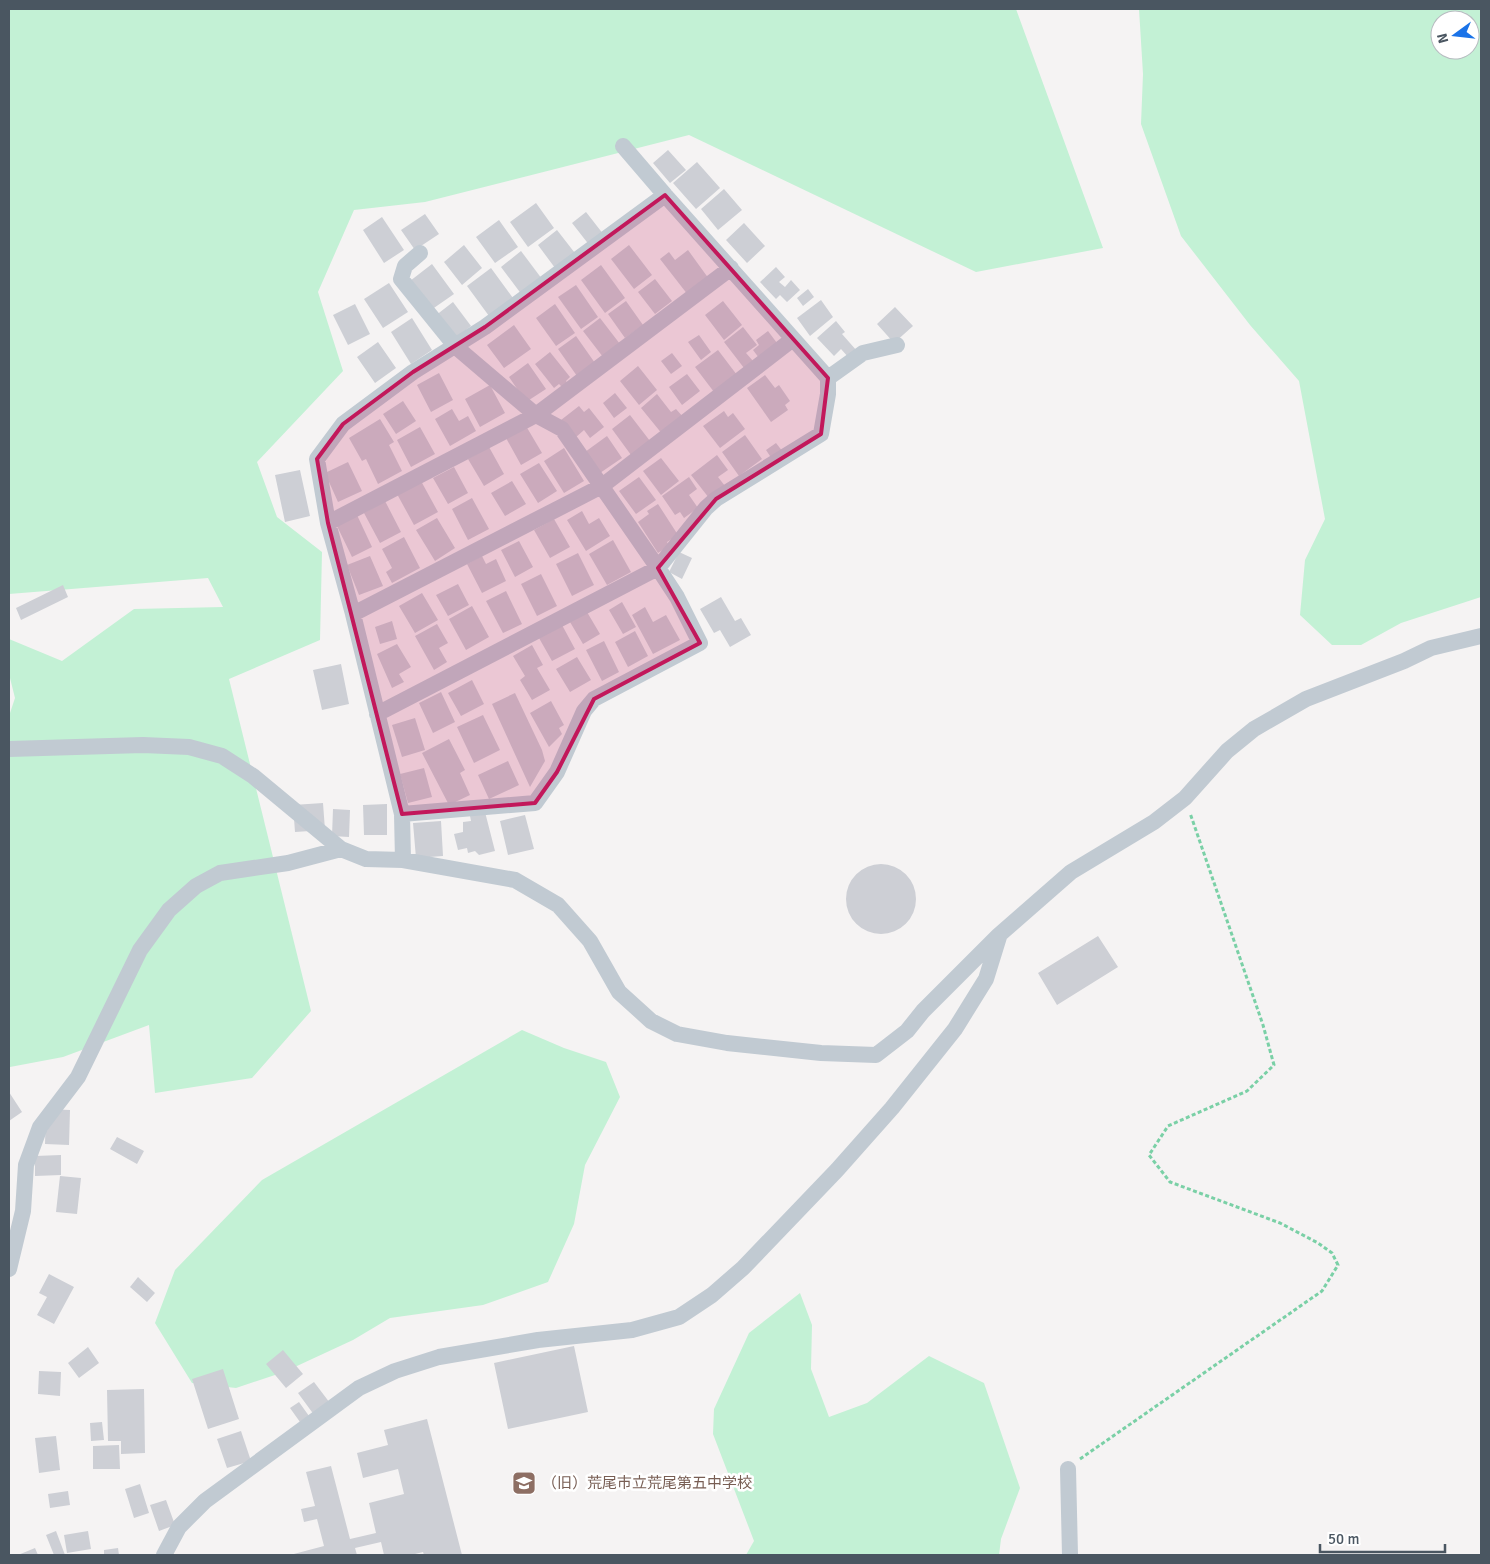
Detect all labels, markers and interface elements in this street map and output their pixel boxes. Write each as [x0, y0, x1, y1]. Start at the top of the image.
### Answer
north arrow [1430, 10, 1480, 60]
text: N [1433, 31, 1452, 45]
school or university icon: （旧）荒尾市立荒尾第五中学校 [511, 1470, 537, 1496]
place label: （旧）荒尾市立荒尾第五中学校 [542, 1474, 752, 1492]
scale bar [1320, 1522, 1445, 1554]
text: 50 m [1328, 1530, 1359, 1548]

